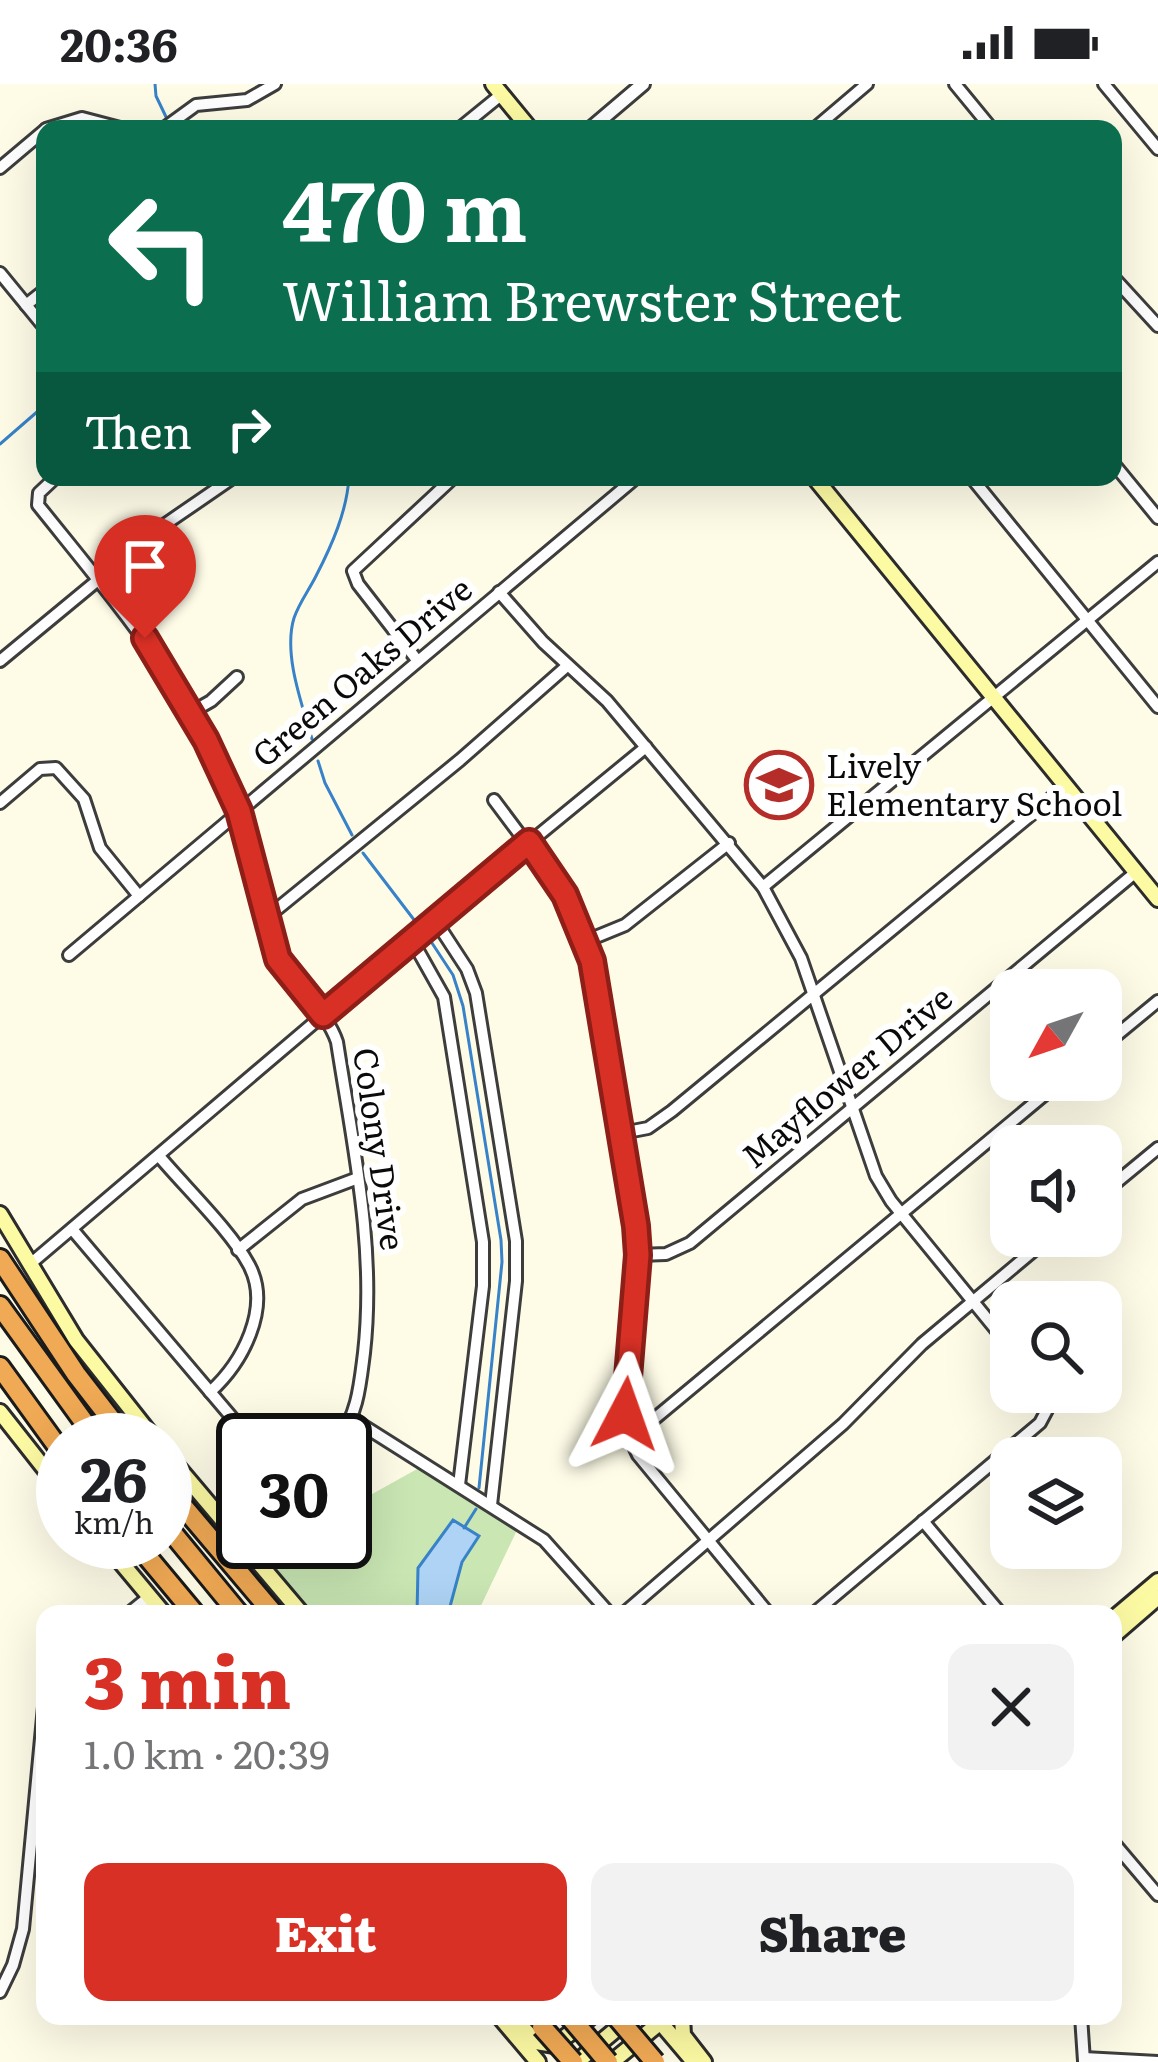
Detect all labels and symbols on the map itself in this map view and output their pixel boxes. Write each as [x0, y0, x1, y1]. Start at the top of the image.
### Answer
pin [94, 515, 196, 638]
street label: Green Oaks Drive [240, 563, 481, 777]
place label: Lively Elementary School [826, 739, 1122, 826]
school or university icon: Lively Elementary School [744, 750, 814, 820]
north arrow [990, 969, 1122, 1101]
street label: Mayflower Drive [729, 972, 961, 1178]
street label: Colony Drive [343, 1044, 420, 1253]
position arrow [562, 1351, 688, 1477]
speed limit sign: 30 [216, 1413, 372, 1569]

